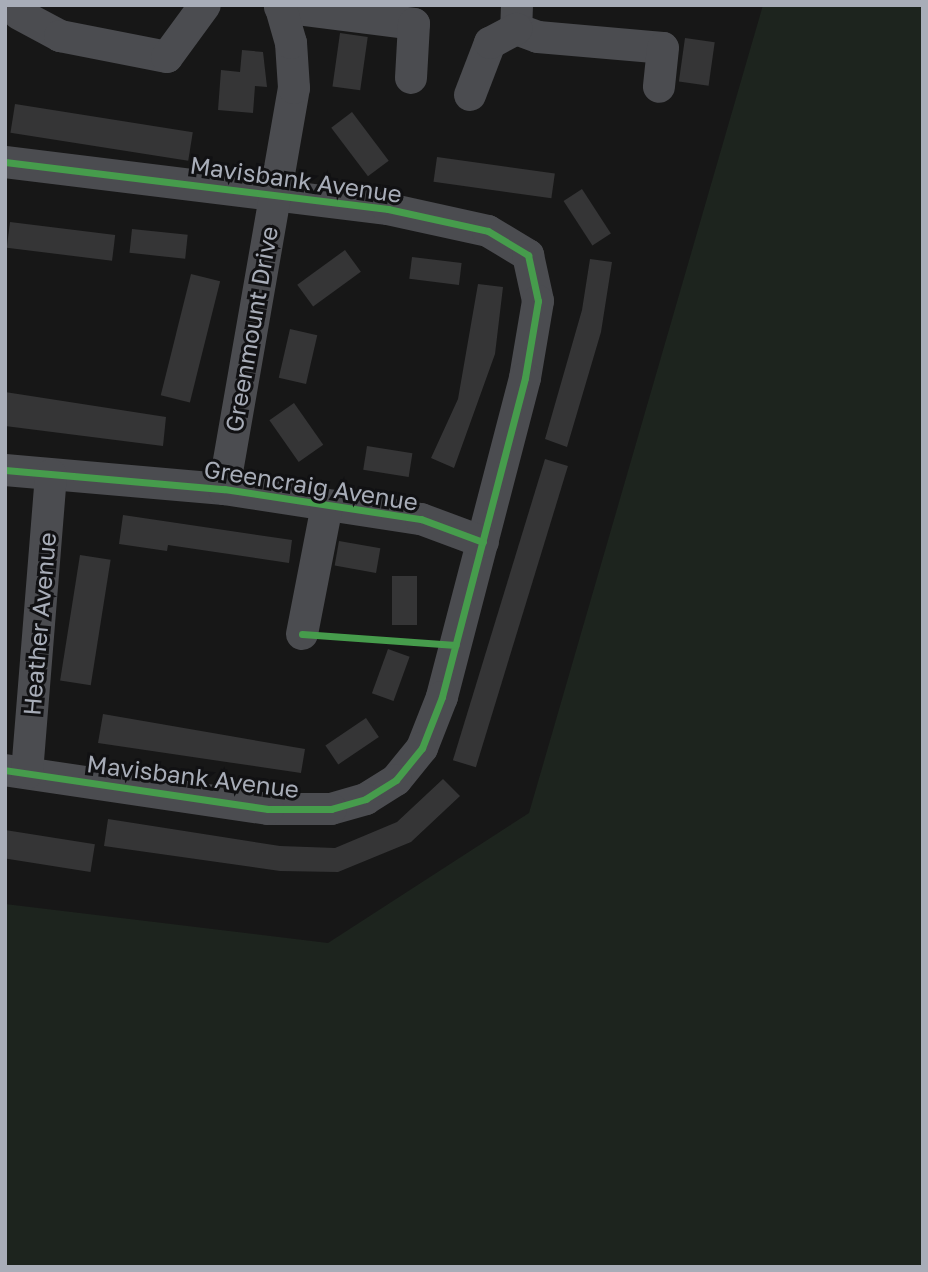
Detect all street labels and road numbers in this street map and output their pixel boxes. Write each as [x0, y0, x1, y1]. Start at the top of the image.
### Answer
street label: Mavisbank Avenue [188, 150, 404, 208]
street label: Greenmount Drive [219, 224, 283, 434]
street label: Greencraig Avenue [202, 454, 420, 516]
street label: Heather Avenue [17, 531, 61, 717]
street label: Mavisbank Avenue [85, 749, 301, 803]

